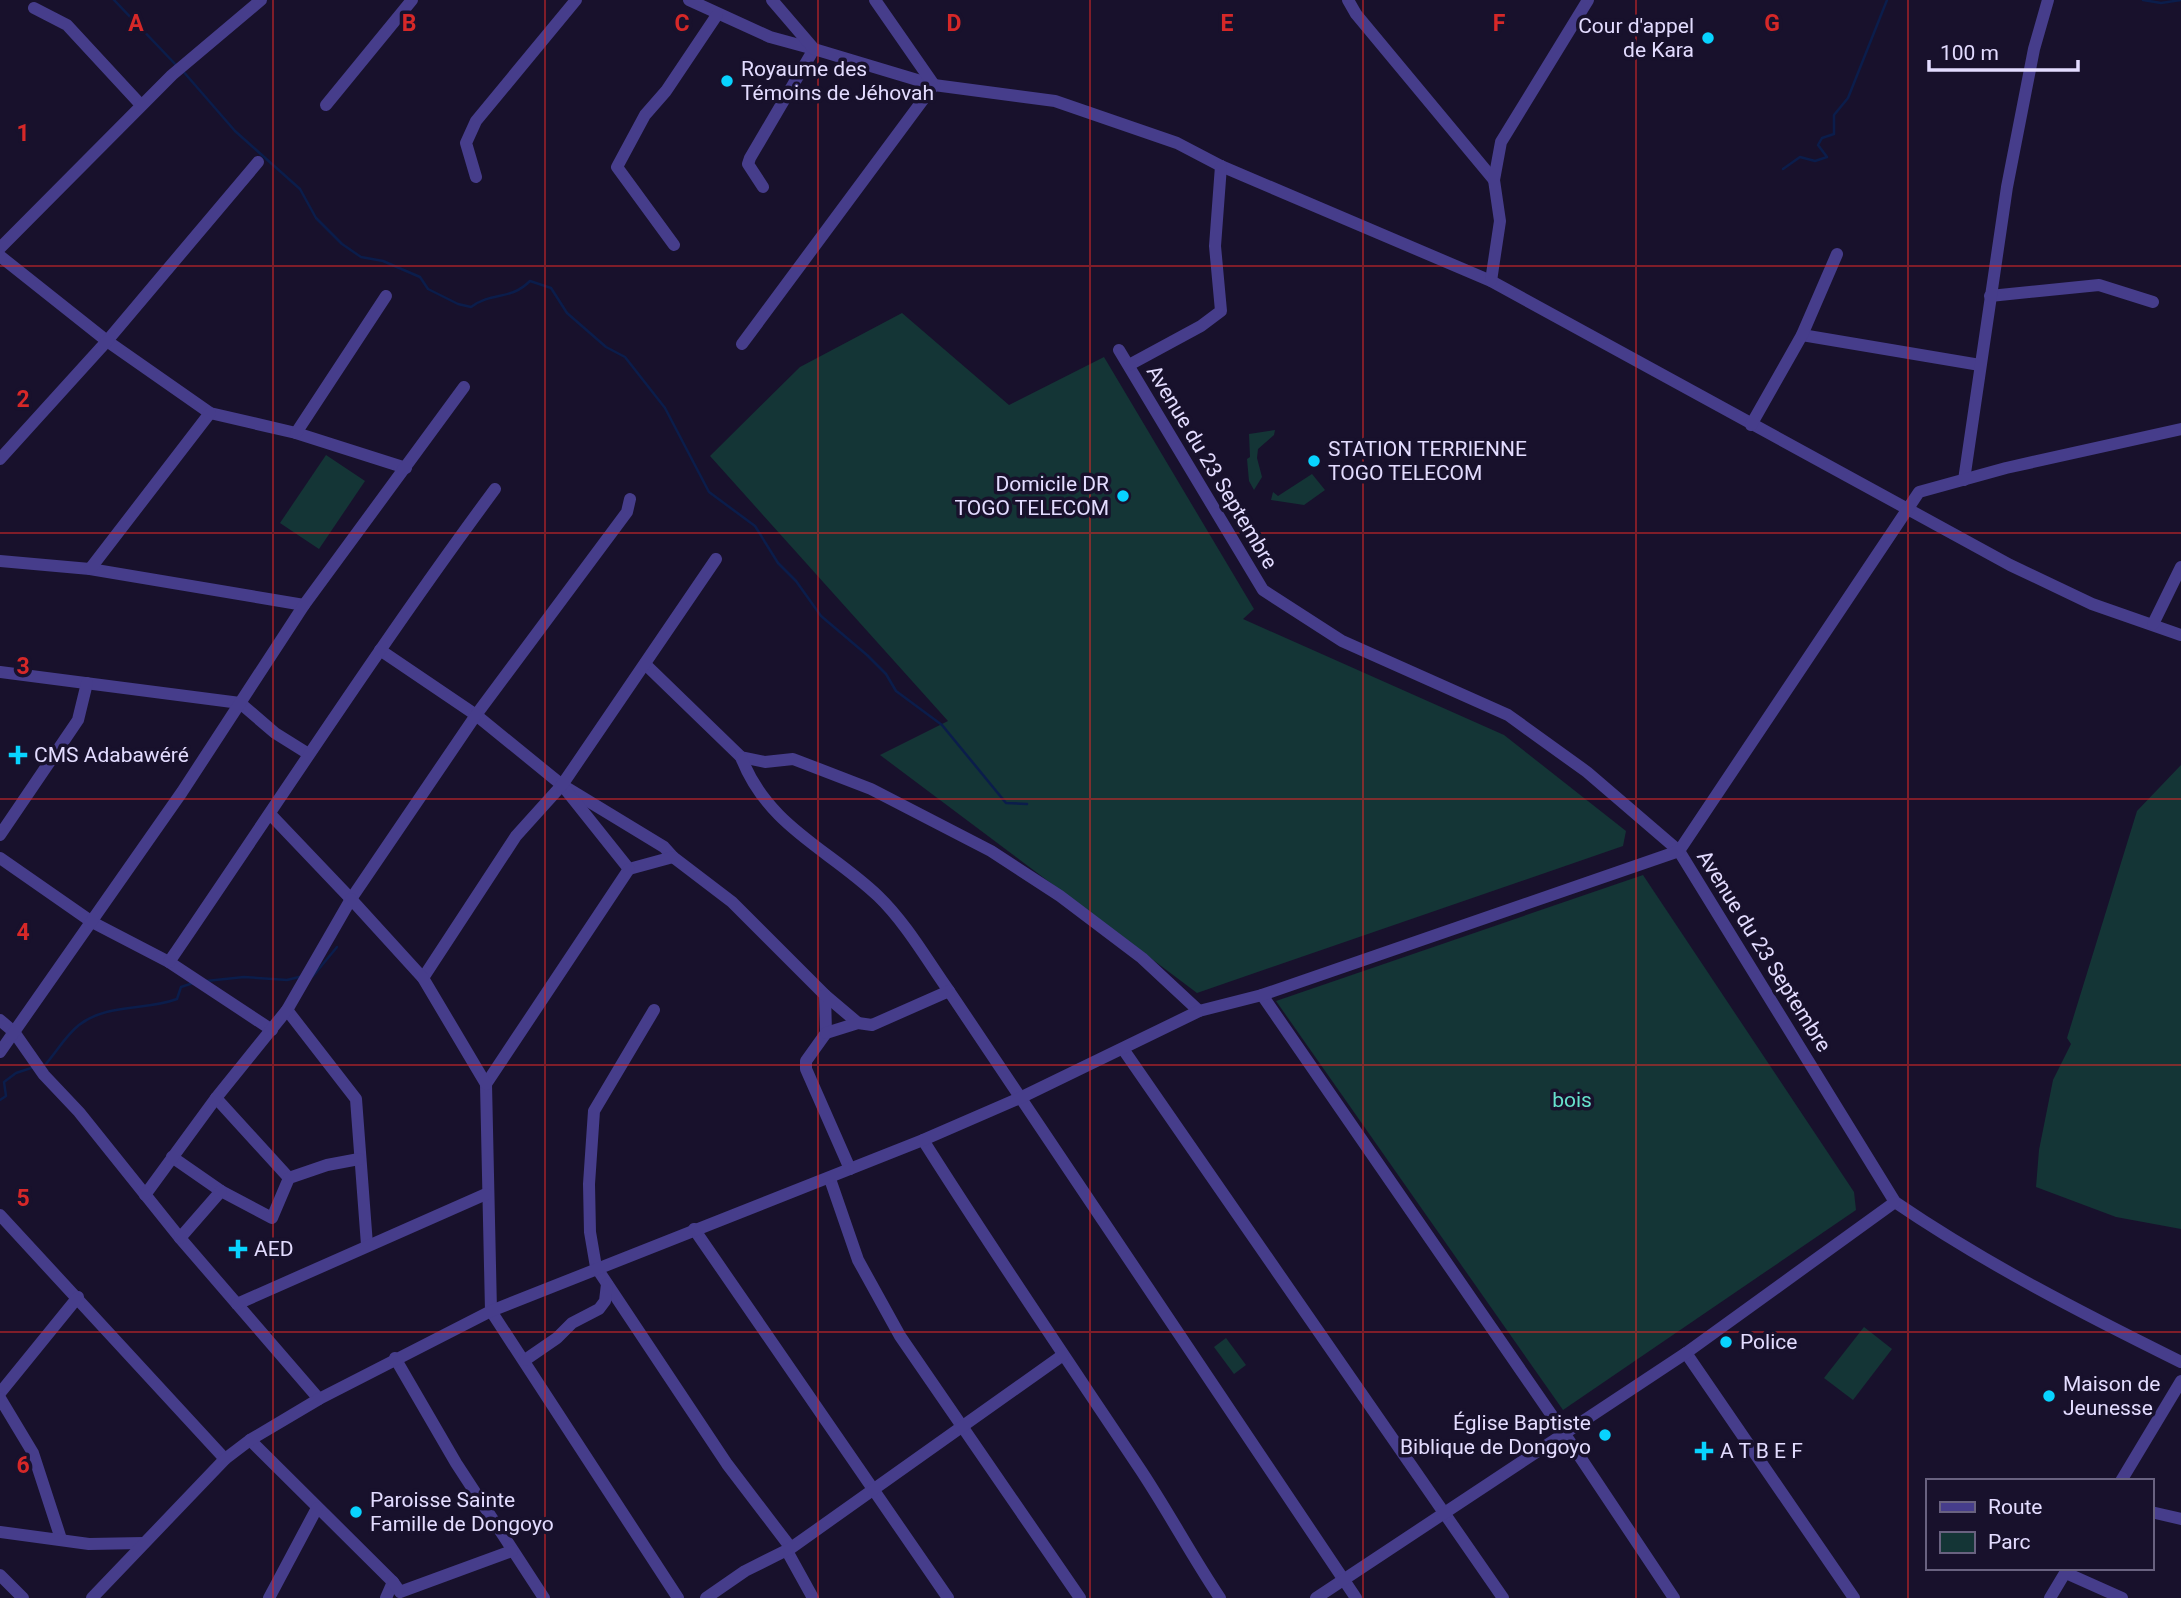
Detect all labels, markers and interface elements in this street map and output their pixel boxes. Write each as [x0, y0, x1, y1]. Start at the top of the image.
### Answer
text: A [128, 10, 144, 37]
text: B [402, 10, 416, 37]
text: C [674, 10, 690, 37]
text: D [947, 10, 961, 37]
text: E [1221, 10, 1234, 37]
text: F [1493, 10, 1506, 37]
text: G [1764, 10, 1780, 37]
place label: Cour d'appel de Kara [1578, 14, 1694, 62]
scale bar [1929, 28, 2078, 72]
marker: Cour d'appel de Kara [1700, 30, 1716, 46]
text: 100 m [1940, 41, 1999, 65]
place label: Royaume des Témoins de Jéhovah [741, 57, 934, 105]
marker: Royaume des Témoins de Jéhovah [719, 73, 735, 89]
text: 1 [16, 120, 30, 147]
street label: Avenue du 23 Septembre [1142, 361, 1282, 573]
text: 2 [16, 386, 30, 413]
place label: STATION TERRIENNE TOGO TELECOM [1328, 437, 1527, 485]
marker: STATION TERRIENNE TOGO TELECOM [1306, 453, 1322, 469]
place label: Domicile DR TOGO TELECOM [955, 472, 1109, 520]
marker: Domicile DR TOGO TELECOM [1115, 488, 1131, 504]
text: 3 [16, 653, 30, 680]
place label: CMS Adabawéré [34, 743, 189, 767]
marker: CMS Adabawéré [8, 745, 28, 765]
street label: Avenue du 23 Septembre [1692, 846, 1836, 1056]
text: 4 [16, 919, 30, 946]
park label: bois [1552, 1088, 1592, 1112]
text: 5 [16, 1185, 30, 1212]
place label: AED [254, 1237, 293, 1261]
marker: AED [228, 1239, 248, 1259]
place label: Police [1740, 1330, 1797, 1354]
marker: Police [1718, 1334, 1734, 1350]
place label: Maison de Jeunesse [2063, 1372, 2160, 1420]
marker: Maison de Jeunesse [2041, 1388, 2057, 1404]
place label: Église Baptiste Biblique de Dongoyo [1400, 1411, 1591, 1459]
marker: Église Baptiste Biblique de Dongoyo [1597, 1427, 1613, 1443]
place label: A T B E F [1720, 1439, 1803, 1463]
marker: A T B E F [1694, 1441, 1714, 1461]
text: 6 [16, 1452, 30, 1479]
legend [1926, 1479, 2153, 1570]
place label: Paroisse Sainte Famille de Dongoyo [370, 1488, 554, 1536]
text: Route [1988, 1495, 2043, 1519]
marker: Paroisse Sainte Famille de Dongoyo [348, 1504, 364, 1520]
text: Parc [1988, 1530, 2030, 1554]

